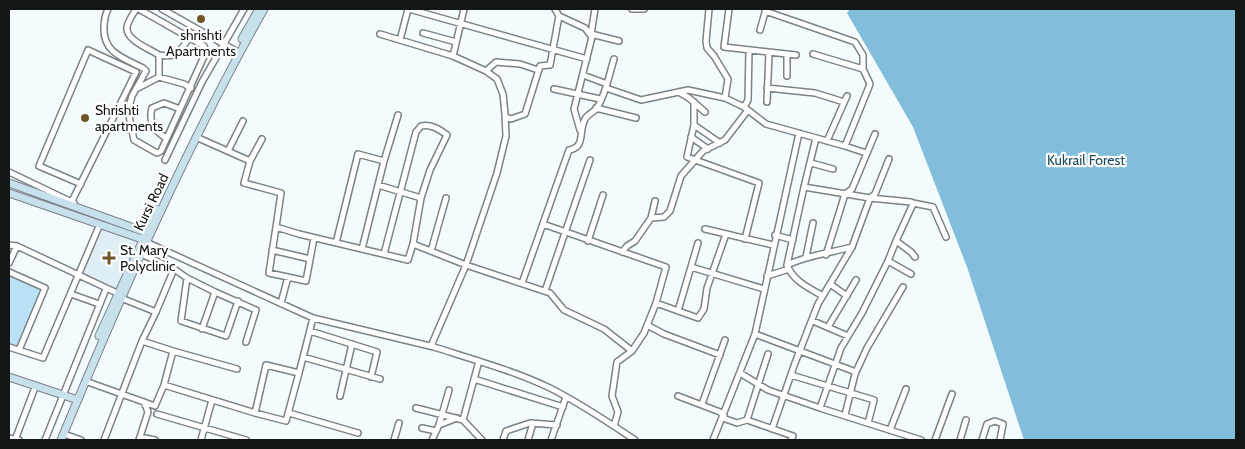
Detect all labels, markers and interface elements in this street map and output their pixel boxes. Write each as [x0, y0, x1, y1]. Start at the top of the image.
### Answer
marker: shrishti Apartments [195, 13, 207, 25]
place label: shrishti Apartments [166, 26, 236, 60]
place label: Shrishti apartments [95, 101, 163, 135]
marker: Shrishti apartments [79, 112, 91, 124]
park label: Kukrail Forest [1047, 151, 1125, 169]
street label: Kursi Road [129, 170, 173, 234]
place label: St. Mary Polyclinic [120, 241, 175, 275]
marker: St. Mary Polyclinic [102, 251, 116, 265]

